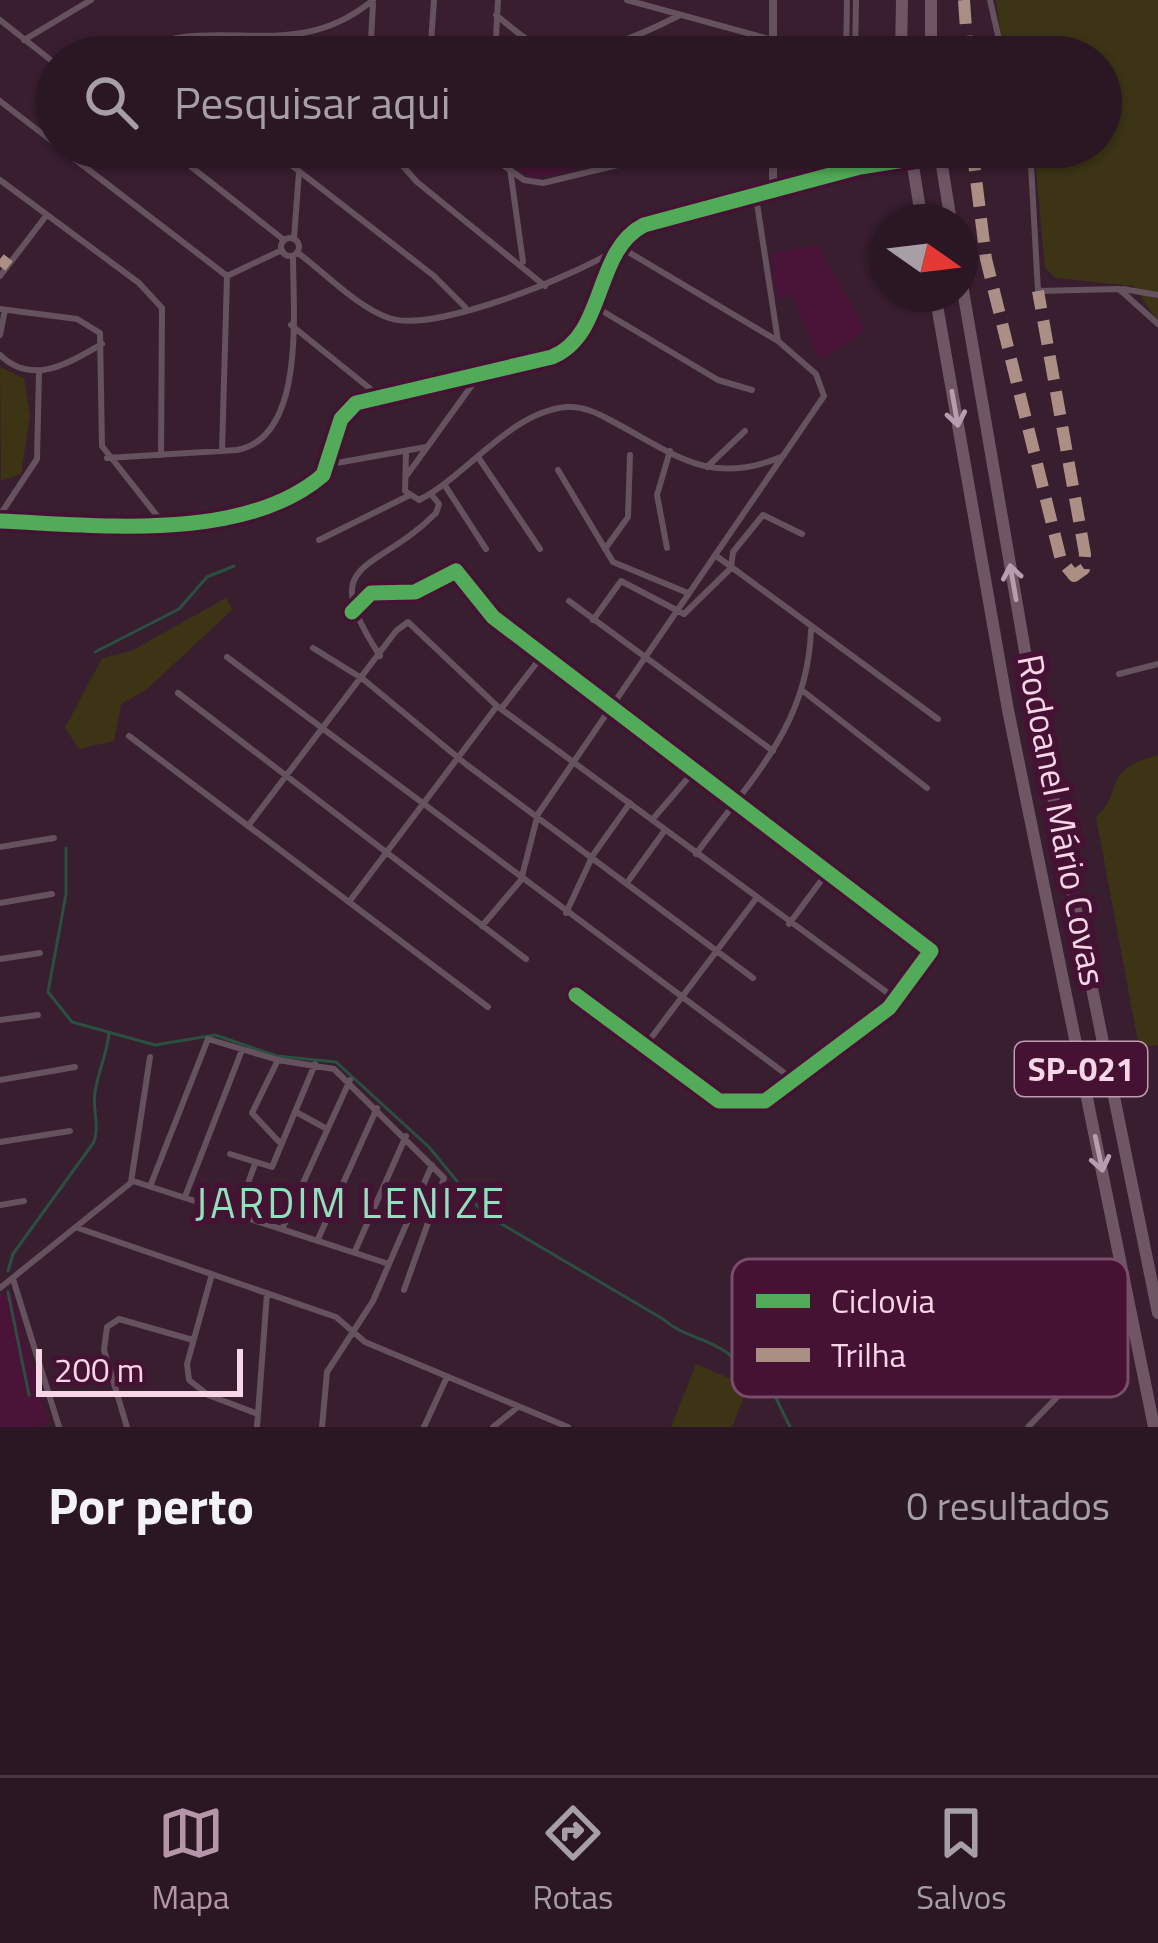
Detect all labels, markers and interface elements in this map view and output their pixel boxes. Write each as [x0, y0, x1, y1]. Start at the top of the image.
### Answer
search box [36, 36, 1122, 168]
text: Pesquisar aqui [174, 68, 450, 136]
icon: search [78, 69, 144, 135]
north arrow [870, 204, 978, 312]
one-way arrow [945, 389, 967, 428]
one-way arrow [1000, 563, 1023, 602]
street label: Rodoanel Mário Covas [1003, 650, 1122, 990]
road number: SP-021 [1015, 1042, 1147, 1096]
one-way arrow [1089, 1134, 1111, 1173]
district label: JARDIM LENIZE [195, 1170, 507, 1234]
legend [732, 1259, 1128, 1397]
text: Ciclovia [831, 1276, 935, 1326]
text: Trilha [831, 1330, 906, 1380]
scale bar [36, 1343, 243, 1396]
text: 200 m [54, 1345, 144, 1395]
text: Por perto [48, 1466, 254, 1544]
text: 0 resultados [906, 1476, 1110, 1535]
tab: Mapa [151, 1800, 230, 1922]
tab: Rotas [533, 1800, 613, 1922]
tab: Salvos [916, 1800, 1007, 1922]

